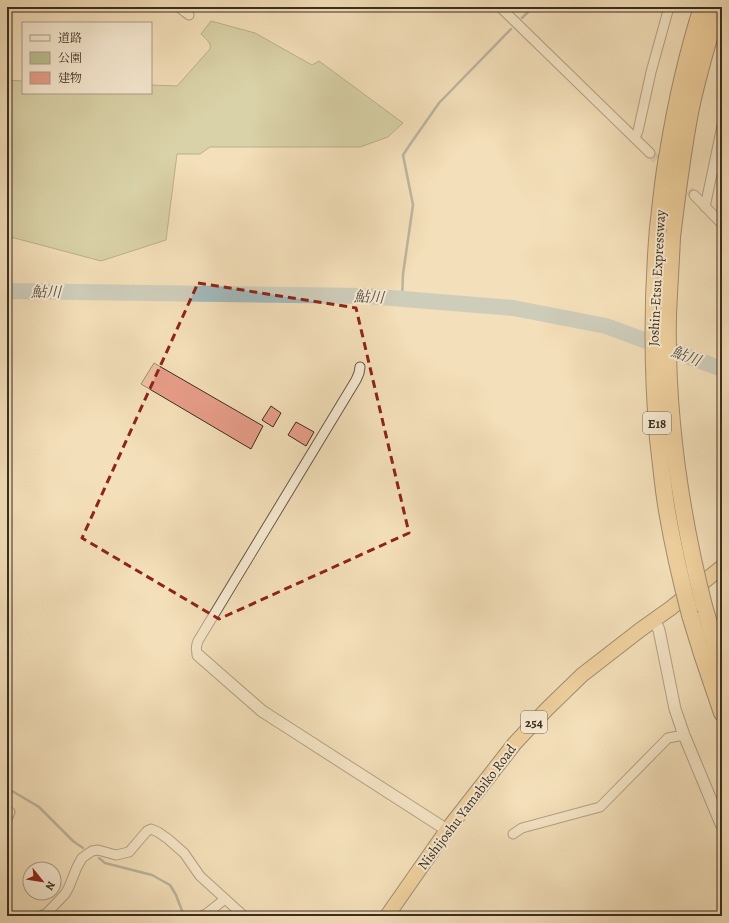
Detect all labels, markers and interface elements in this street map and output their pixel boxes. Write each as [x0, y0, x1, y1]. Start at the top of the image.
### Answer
legend [22, 22, 152, 94]
text: 道路 [58, 30, 82, 46]
text: 公園 [58, 50, 82, 66]
text: 建物 [58, 70, 82, 86]
street label: Joshin-Etsu Expressway [644, 208, 670, 347]
water label: 鮎川 [31, 282, 63, 302]
water label: 鮎川 [353, 286, 386, 308]
water label: 鮎川 [668, 341, 705, 371]
road number: E18 [643, 412, 671, 434]
road number: 254 [521, 711, 547, 733]
street label: Nishijoshu Yamabiko Road [413, 740, 521, 874]
north arrow [22, 861, 62, 901]
text: N [42, 879, 59, 893]

